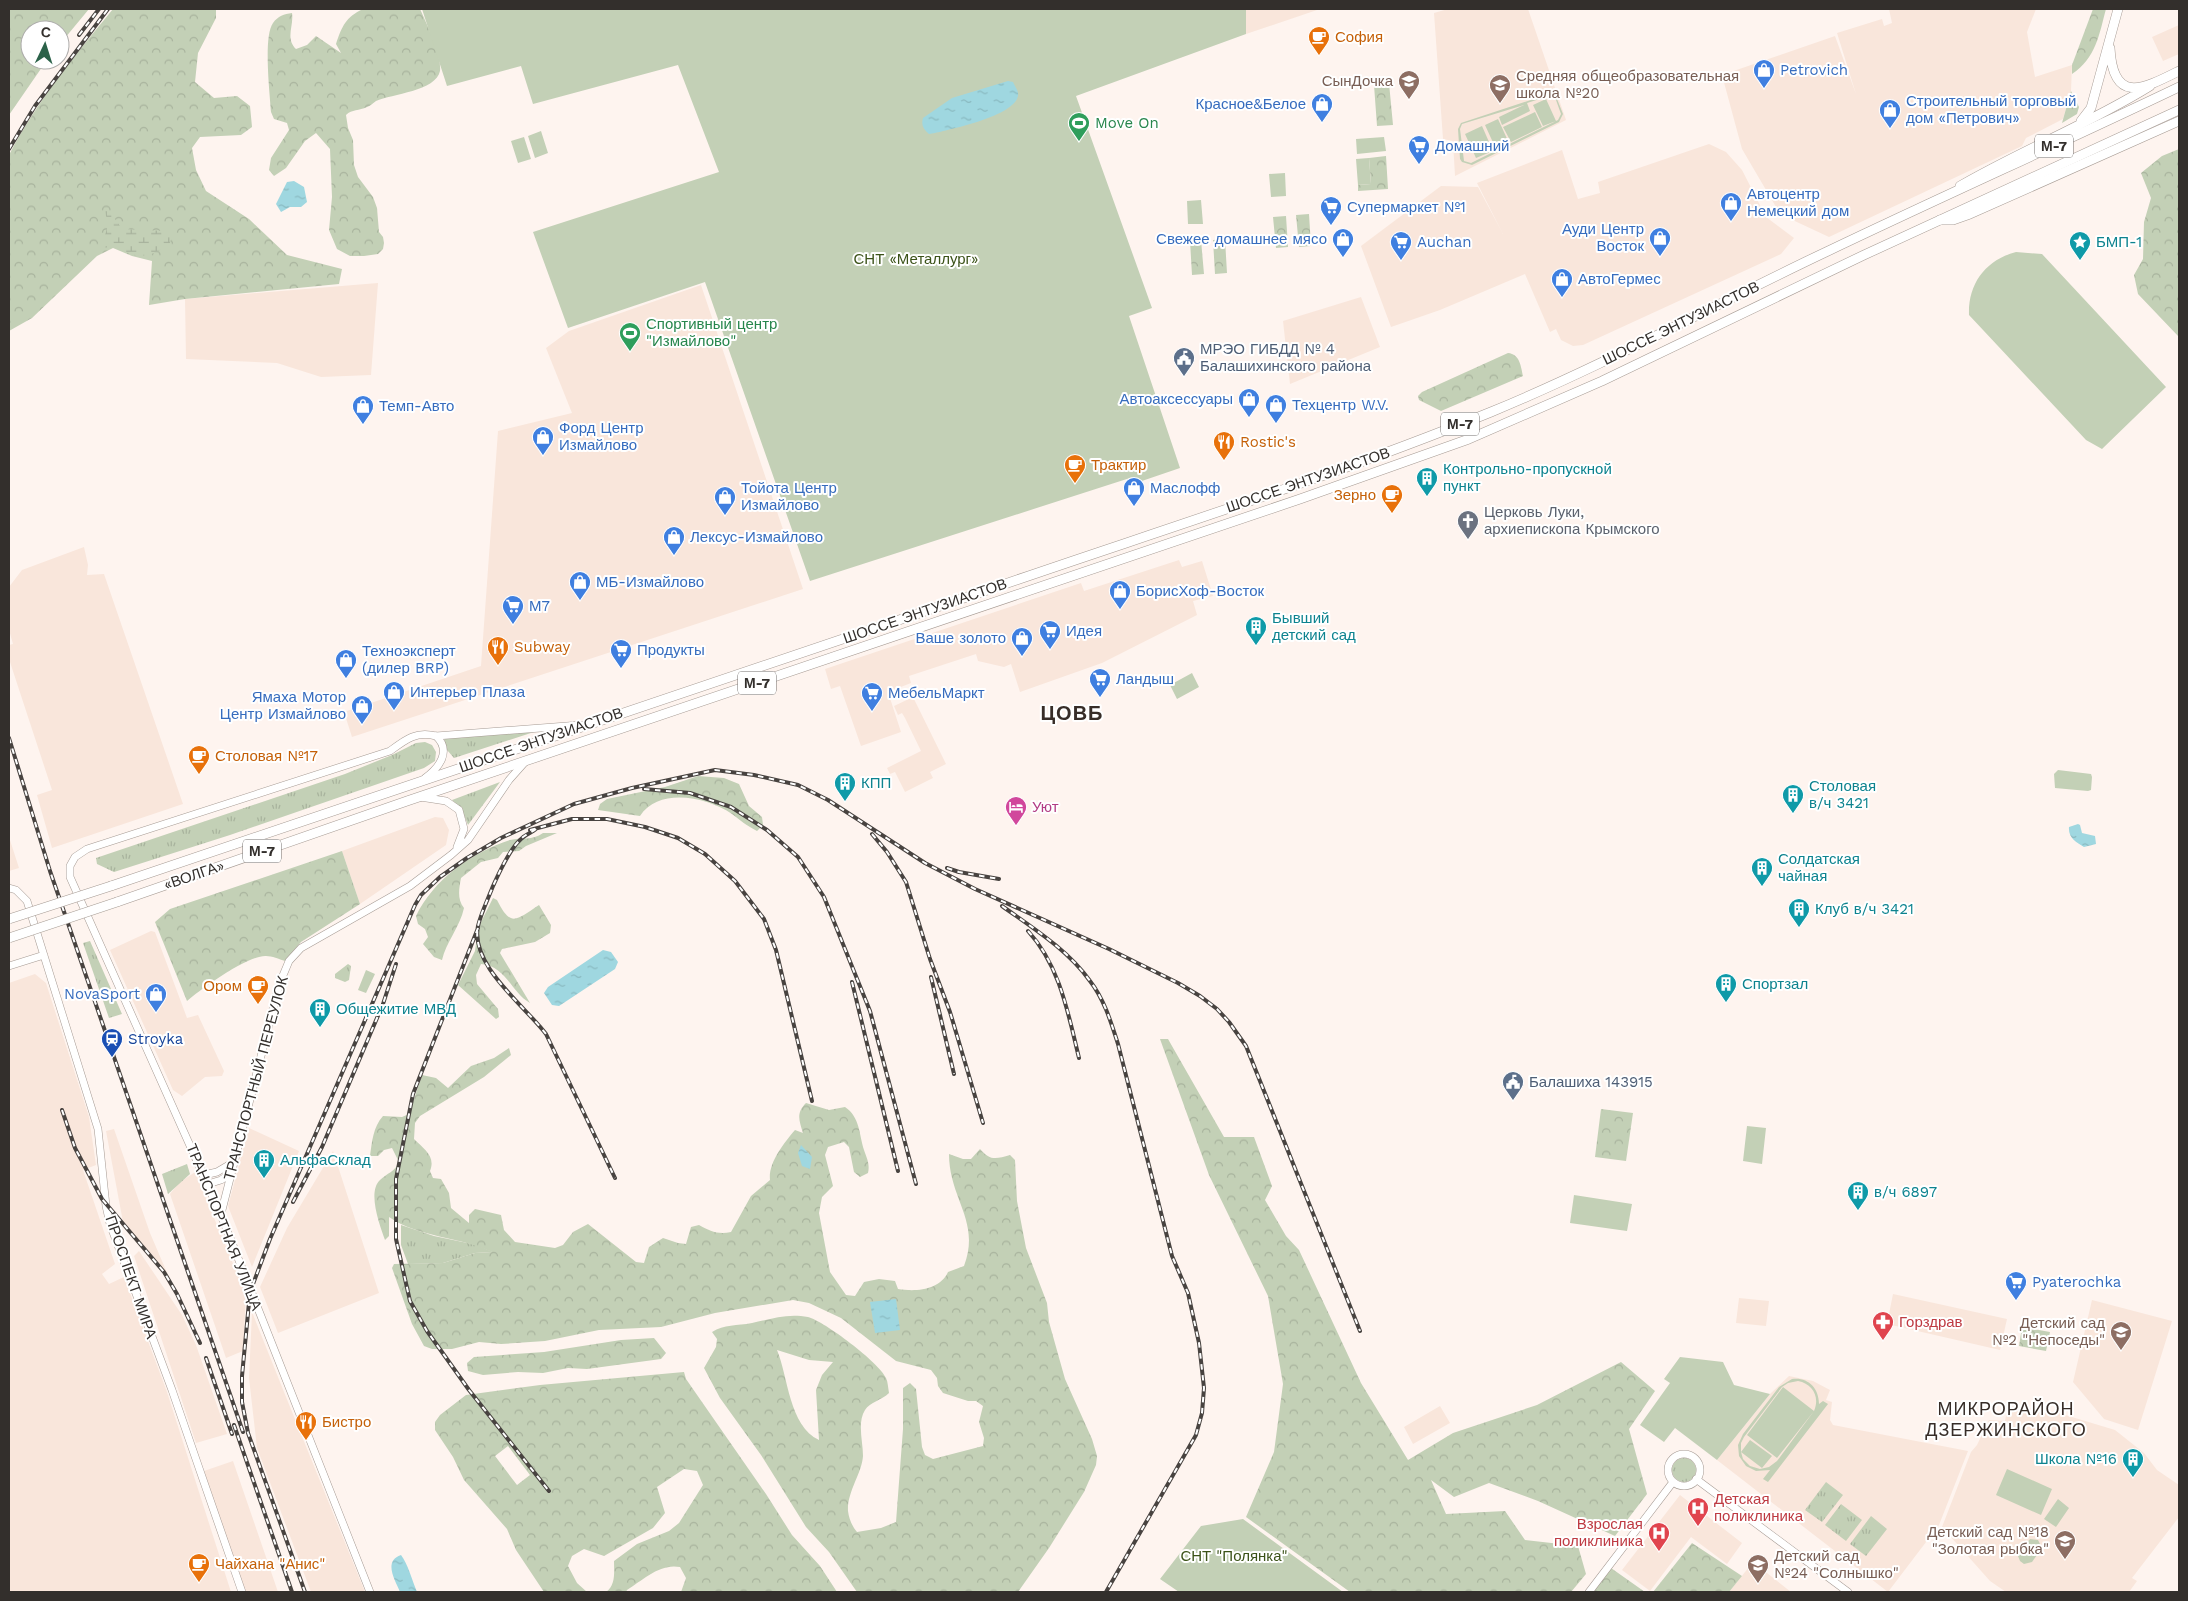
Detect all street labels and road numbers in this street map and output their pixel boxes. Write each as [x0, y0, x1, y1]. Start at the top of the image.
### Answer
road number: М-7 [2035, 134, 2073, 158]
street label: ШОССЕ ЭНТУЗИАСТОВ [1600, 277, 1762, 369]
road number: М-7 [1441, 412, 1479, 436]
street label: ШОССЕ ЭНТУЗИАСТОВ [1224, 443, 1392, 517]
street label: ШОССЕ ЭНТУЗИАСТОВ [841, 574, 1009, 648]
road number: М-7 [738, 671, 776, 694]
street label: ШОССЕ ЭНТУЗИАСТОВ [457, 703, 625, 777]
road number: М-7 [243, 839, 281, 862]
street label: «ВОЛГА» [161, 856, 227, 894]
street label: ТРАНСПОРТНЫЙ ПЕРЕУЛОК [220, 974, 292, 1182]
street label: ТРАНСПОРТНАЯ УЛИЦА [182, 1141, 266, 1313]
street label: ПРОСПЕКТ МИРА [101, 1213, 161, 1341]

